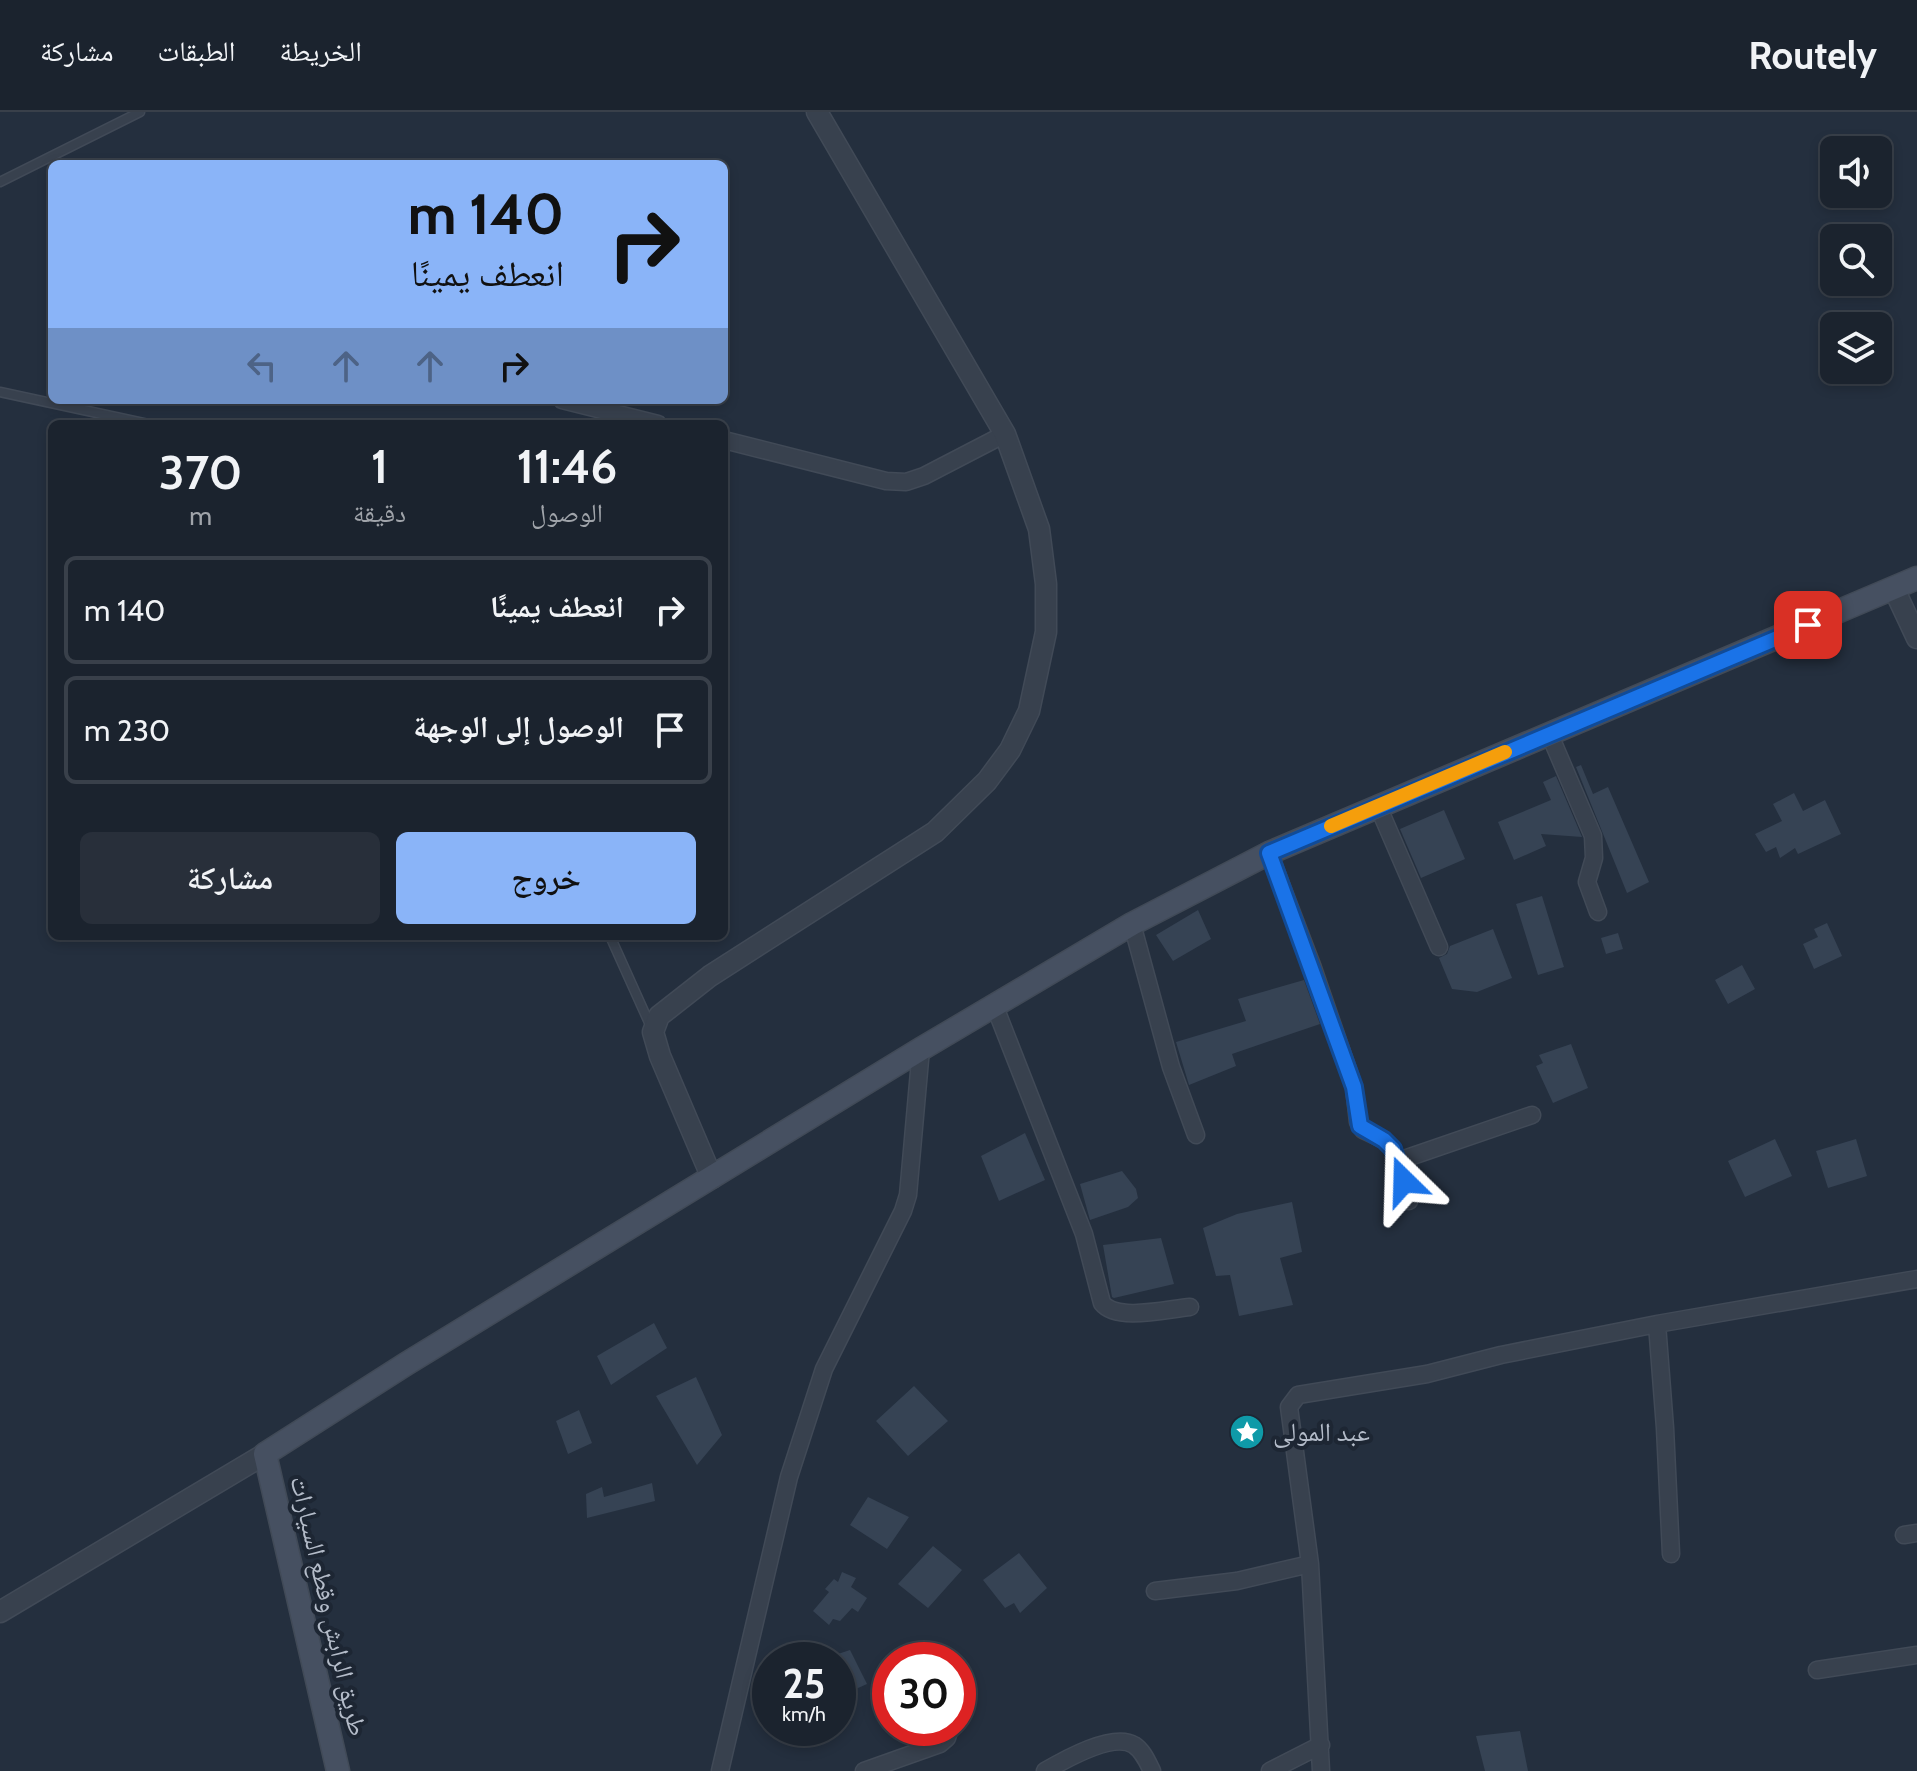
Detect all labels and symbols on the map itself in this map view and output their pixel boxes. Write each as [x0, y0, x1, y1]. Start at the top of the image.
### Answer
pin [1774, 591, 1842, 659]
position arrow [1362, 1139, 1446, 1223]
place icon: عبد المولى [1228, 1413, 1266, 1451]
place label: عبد المولى [1273, 1416, 1370, 1448]
street label: طريق الرابش وقطع السيارات [283, 1473, 374, 1739]
speed limit sign: 30 [872, 1642, 976, 1746]

